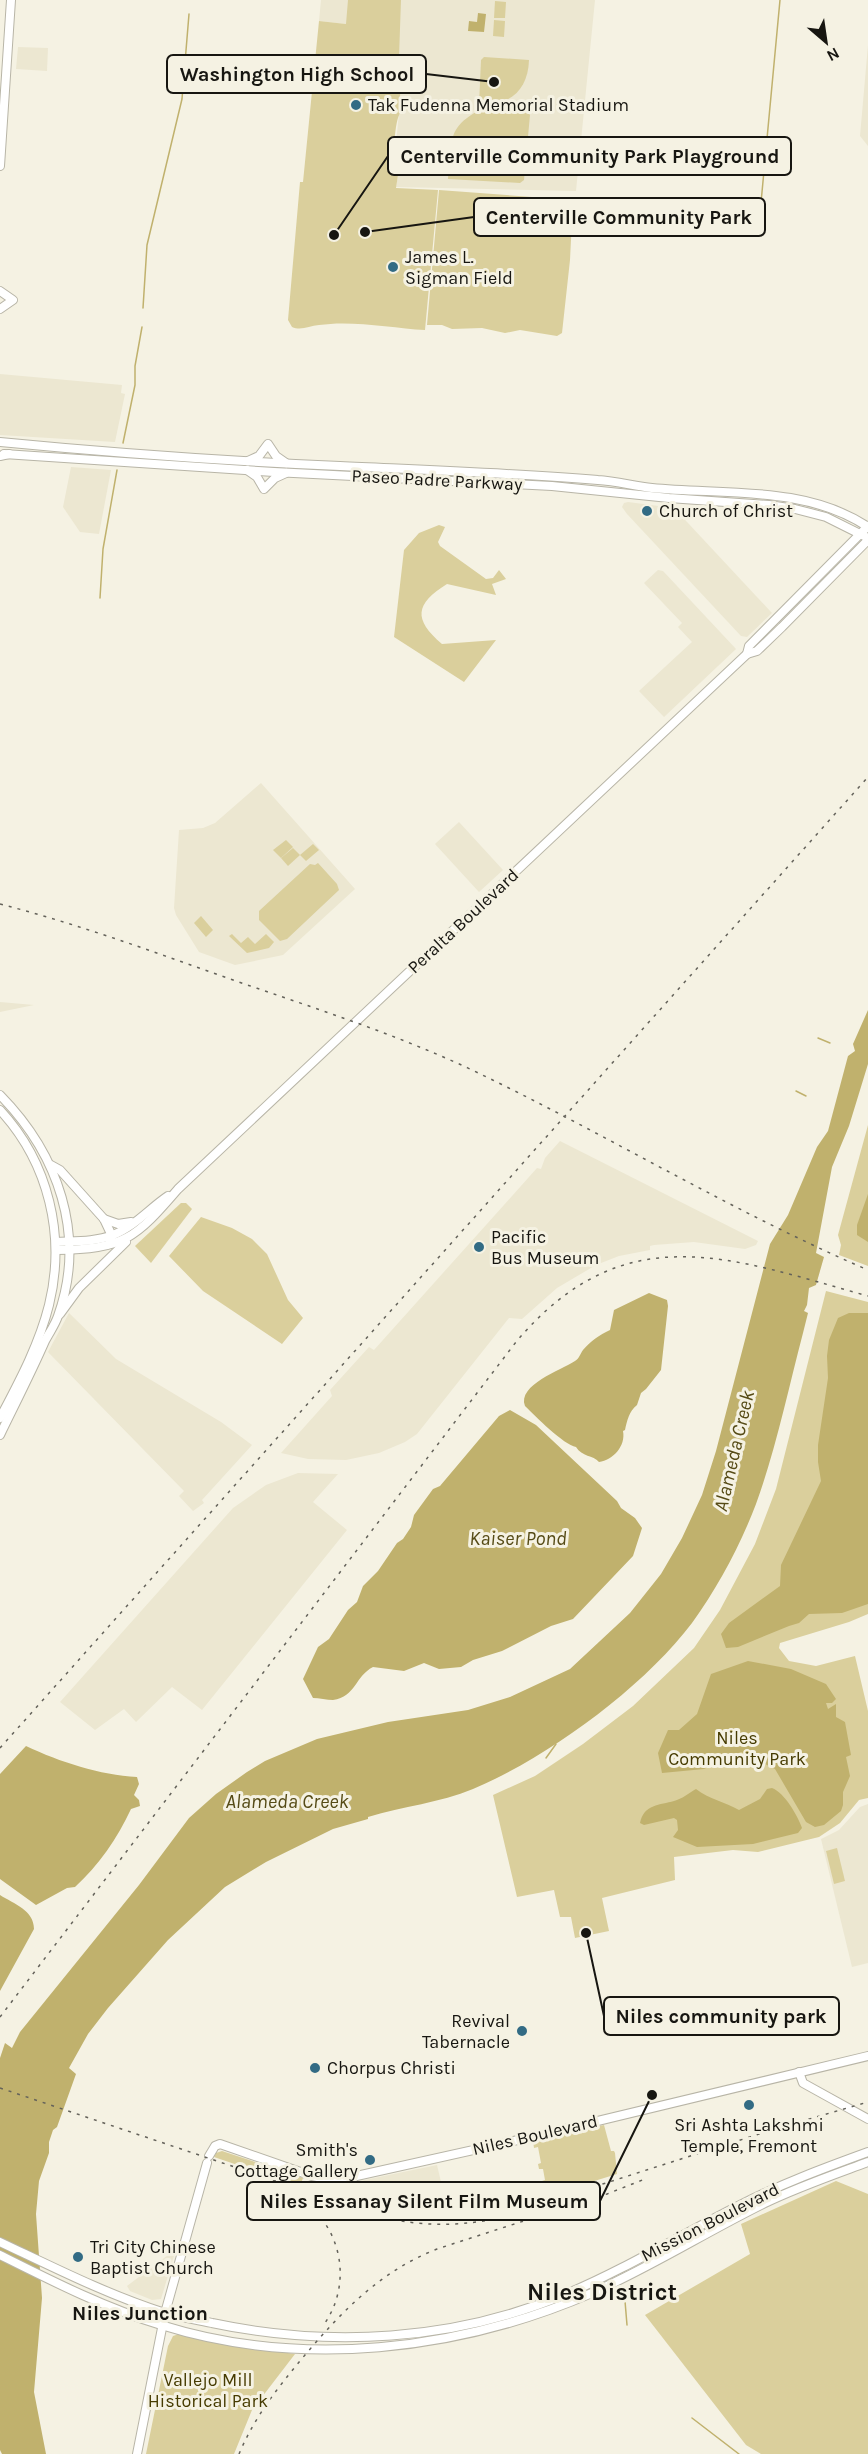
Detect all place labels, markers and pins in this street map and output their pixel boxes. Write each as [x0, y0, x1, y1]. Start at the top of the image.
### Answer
callout: Washington High School [167, 55, 426, 93]
place label: Tak Fudenna Memorial Stadium [368, 94, 629, 116]
marker: Tak Fudenna Memorial Stadium [349, 98, 363, 112]
callout: Centerville Community Park Playground [388, 137, 791, 175]
callout: Centerville Community Park [474, 198, 765, 236]
place label: James L. Sigman Field [405, 246, 513, 289]
marker: James L. Sigman Field [386, 260, 400, 274]
place label: Church of Christ [659, 500, 793, 522]
marker: Church of Christ [640, 504, 654, 518]
place label: Pacific Bus Museum [491, 1226, 599, 1269]
marker: Pacific Bus Museum [472, 1240, 486, 1254]
callout: Niles community park [604, 1997, 839, 2035]
place label: Revival Tabernacle [422, 2010, 510, 2053]
marker: Revival Tabernacle [515, 2024, 529, 2038]
place label: Chorpus Christi [327, 2057, 456, 2079]
marker: Chorpus Christi [308, 2061, 322, 2075]
marker: Sri Ashta Lakshmi Temple, Fremont [742, 2098, 756, 2112]
place label: Sri Ashta Lakshmi Temple, Fremont [674, 2114, 824, 2157]
place label: Smith's Cottage Gallery [234, 2139, 359, 2182]
marker: Smith's Cottage Gallery [363, 2153, 377, 2167]
callout: Niles Essanay Silent Film Museum [247, 2182, 600, 2220]
place label: Tri City Chinese Baptist Church [90, 2236, 216, 2279]
marker: Tri City Chinese Baptist Church [71, 2250, 85, 2264]

